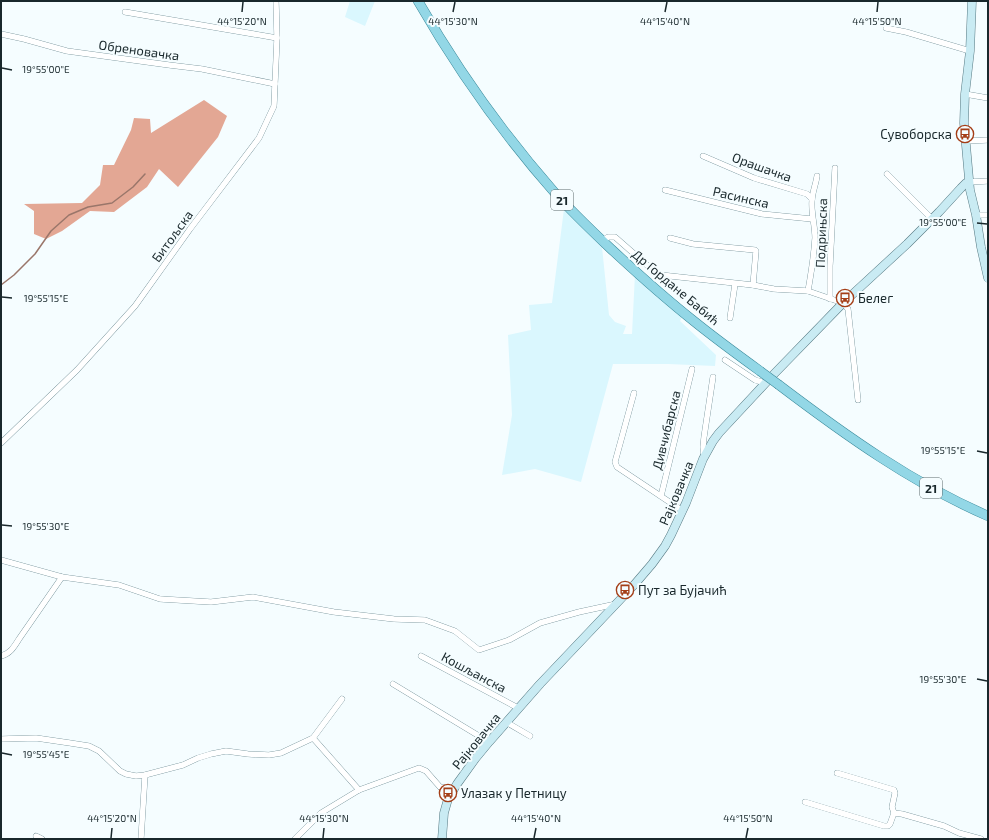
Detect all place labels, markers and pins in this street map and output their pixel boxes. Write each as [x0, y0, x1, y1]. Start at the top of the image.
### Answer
bus stop icon: Сувоборска [955, 124, 975, 144]
place label: Сувоборска [880, 126, 952, 142]
bus stop icon: Белег [835, 288, 855, 308]
place label: Белег [858, 290, 893, 306]
bus stop icon: Пут за Бујачић [615, 580, 635, 600]
place label: Пут за Бујачић [638, 582, 727, 598]
bus stop icon: Улазак у Петницу [438, 783, 458, 803]
place label: Улазак у Петницу [461, 785, 567, 801]

